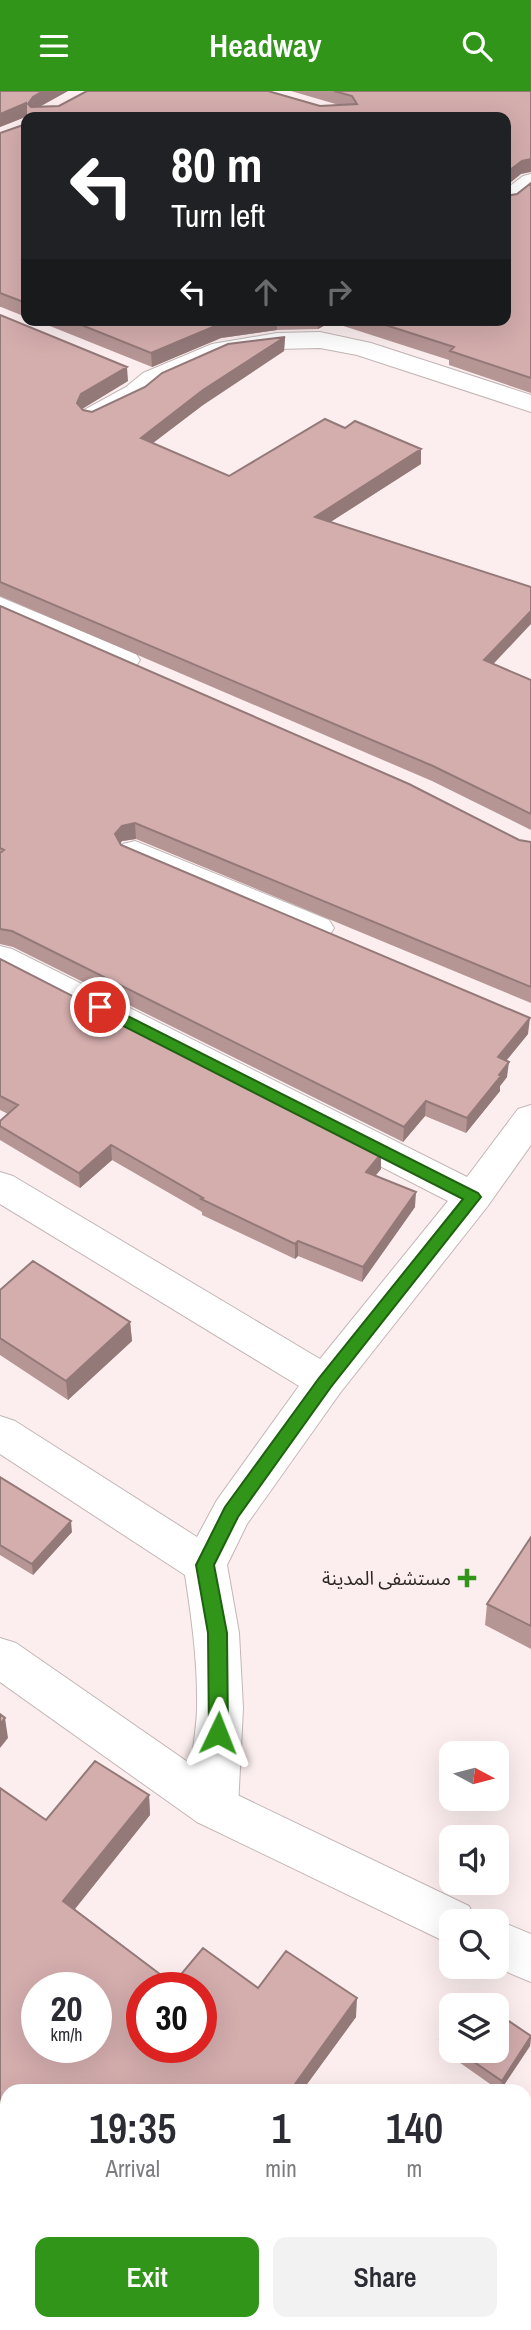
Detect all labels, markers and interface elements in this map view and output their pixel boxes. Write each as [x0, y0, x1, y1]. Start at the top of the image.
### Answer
text: Headway [209, 24, 322, 67]
icon: menu [35, 27, 73, 65]
icon: search [458, 27, 496, 65]
text: 80 m [171, 131, 263, 197]
icon: left [56, 140, 147, 231]
text: Turn left [171, 194, 265, 237]
icon: left [174, 273, 212, 311]
icon: ahead [247, 273, 285, 311]
icon: right [320, 273, 358, 311]
pin [70, 977, 130, 1037]
icon: arrive [81, 988, 119, 1026]
place label: مستشفى المدينة [322, 1565, 451, 1591]
marker: مستشفى المدينة [457, 1568, 477, 1588]
position arrow [181, 1696, 255, 1770]
north arrow [439, 1741, 509, 1811]
map controls [439, 1741, 509, 2063]
button: sound [439, 1825, 509, 1895]
button: search [439, 1909, 509, 1979]
speed limit sign: 30 [126, 1972, 217, 2063]
text: 20 [51, 1985, 82, 2032]
button: layers [439, 1993, 509, 2063]
text: km/h [51, 2022, 83, 2047]
text: 19:35 [89, 2100, 176, 2156]
text: 1 [271, 2100, 291, 2156]
text: 140 [386, 2100, 443, 2156]
text: Arrival [105, 2153, 160, 2184]
text: min [265, 2153, 297, 2184]
text: m [407, 2153, 422, 2184]
button: Exit [35, 2237, 259, 2317]
button: Share [273, 2237, 497, 2317]

